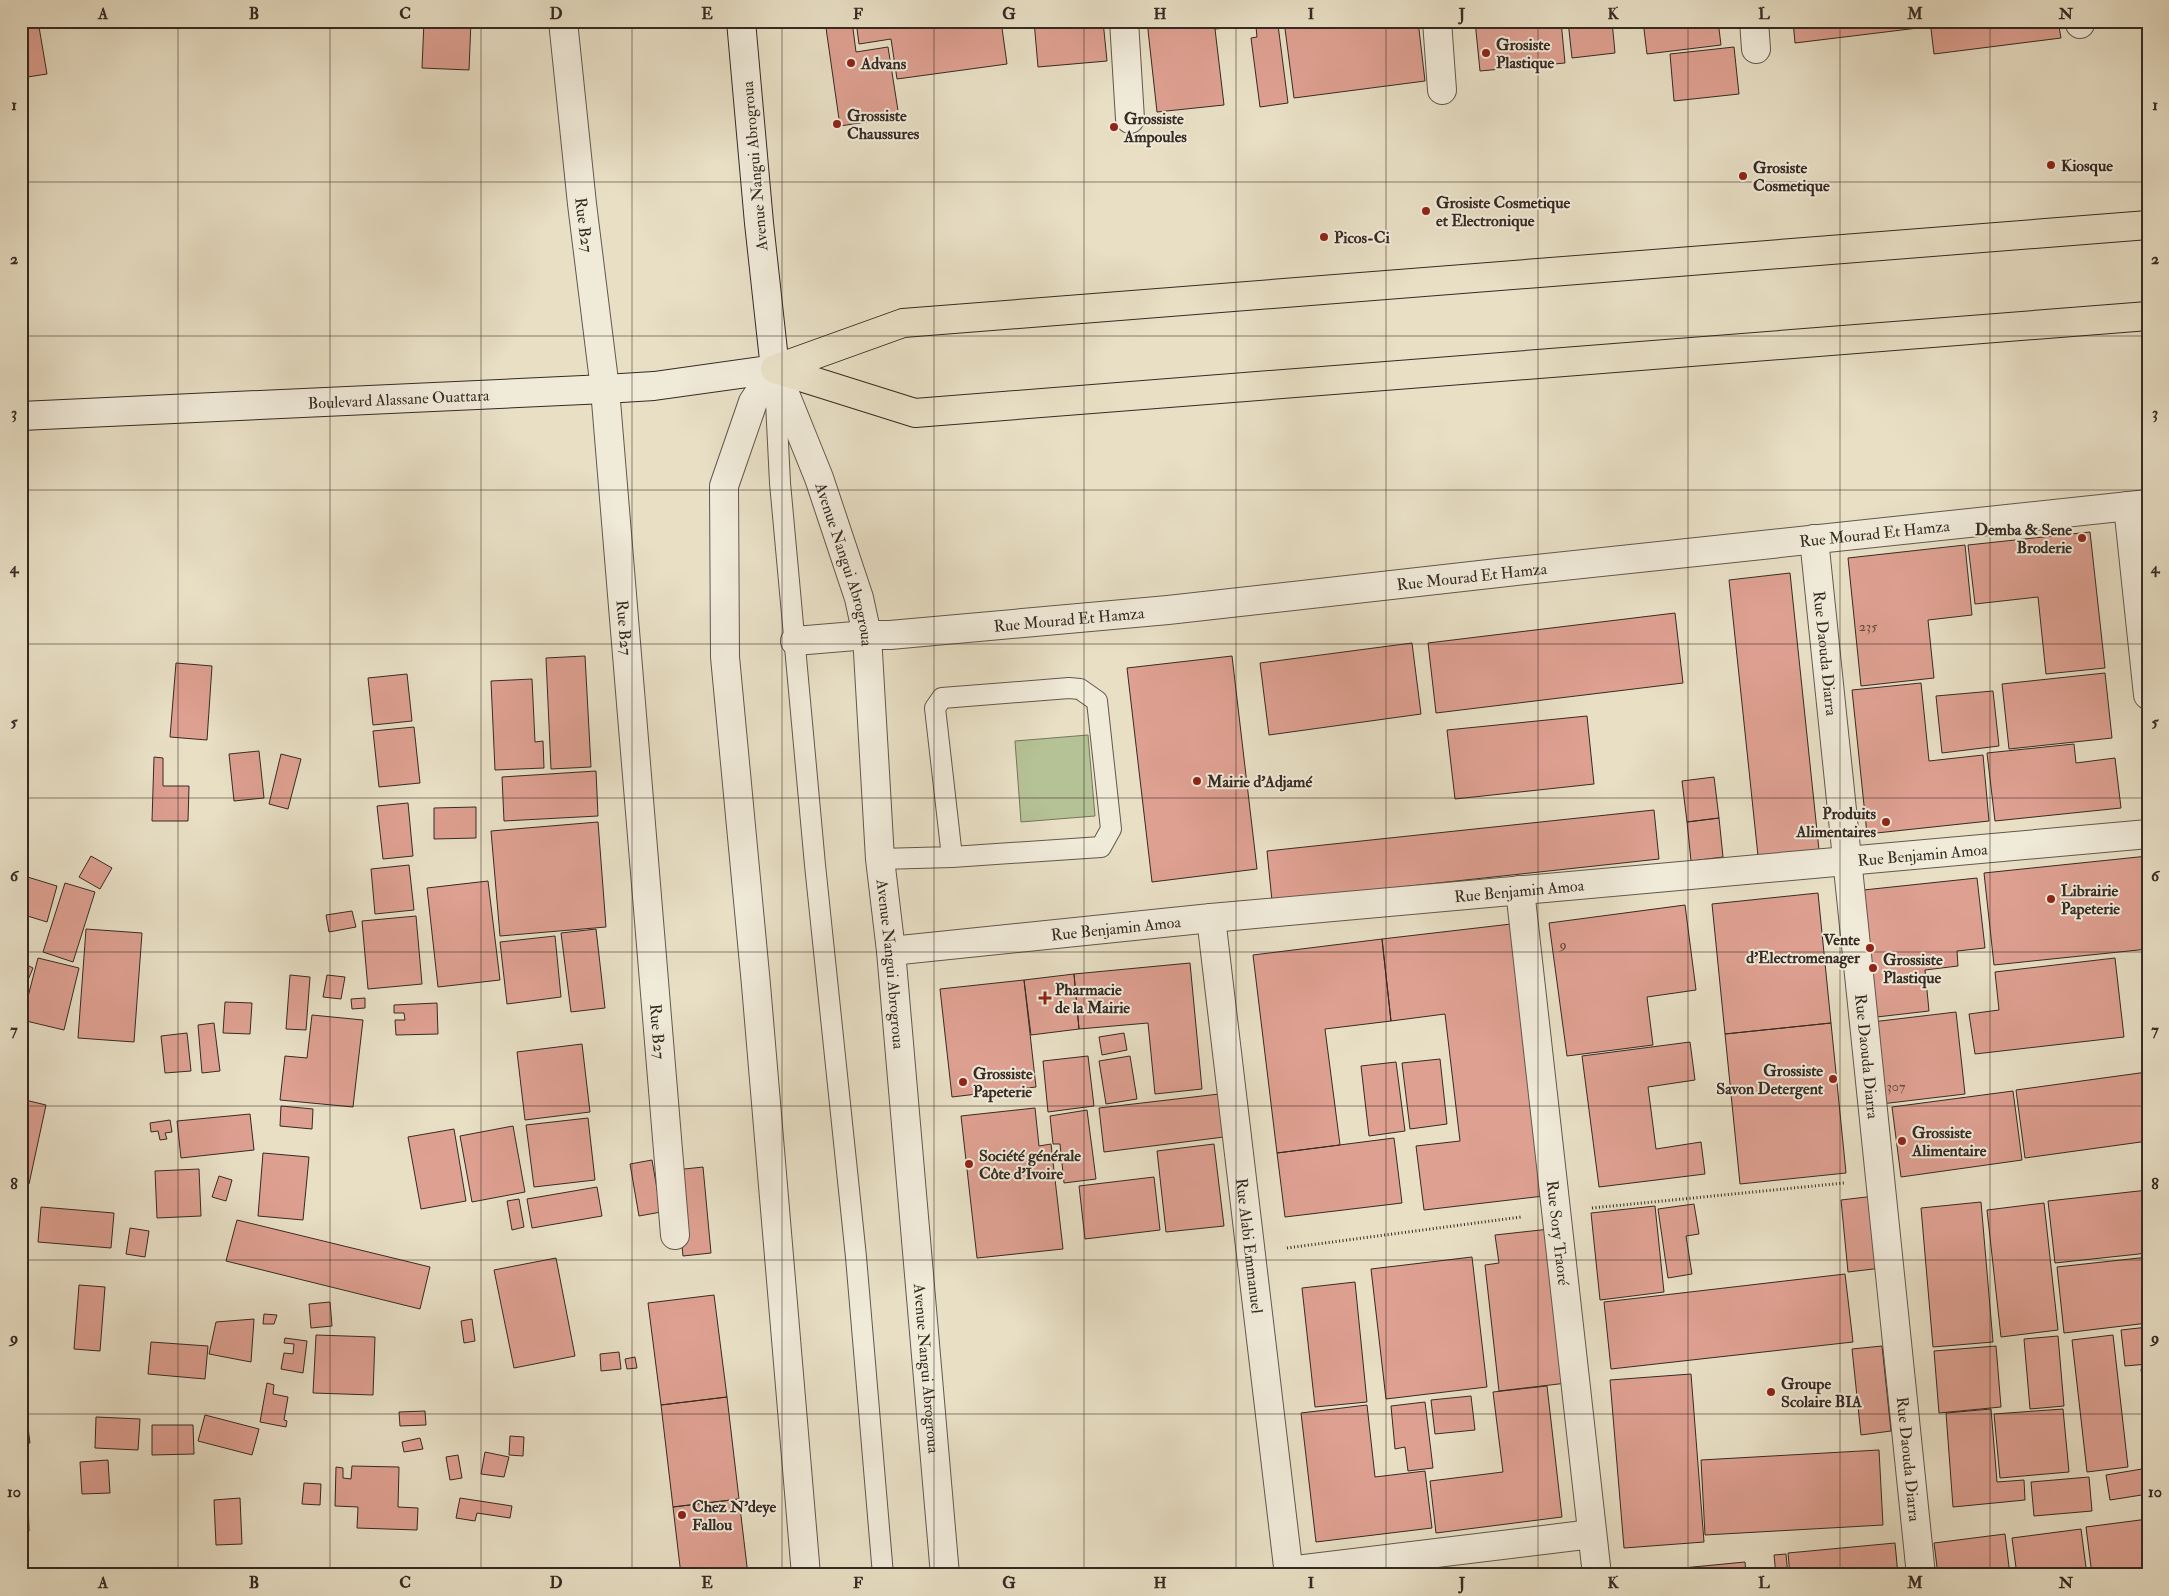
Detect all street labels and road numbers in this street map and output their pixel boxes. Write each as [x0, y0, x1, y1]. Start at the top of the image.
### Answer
street label: Avenue Nangui Abrogroua [738, 80, 772, 253]
street label: Rue B27 [570, 196, 597, 254]
street label: Boulevard Alassane Ouattara [307, 385, 490, 414]
street label: Avenue Nangui Abrogroua [810, 479, 877, 647]
street label: Rue Mourad Et Hamza [1798, 516, 1951, 552]
street label: Rue Mourad Et Hamza [1396, 559, 1548, 595]
street label: Rue Daouda Diarra [1808, 590, 1841, 717]
street label: Rue B27 [612, 599, 636, 657]
street label: Rue Mourad Et Hamza [993, 603, 1146, 637]
street label: Rue Benjamin Amoa [1857, 839, 1989, 871]
street label: Rue Benjamin Amoa [1453, 876, 1585, 907]
street label: Avenue Nangui Abrogroua [871, 877, 908, 1050]
street label: Rue Benjamin Amoa [1050, 912, 1182, 945]
street label: Rue Daouda Diarra [1850, 993, 1883, 1120]
street label: Rue B27 [645, 1003, 669, 1061]
street label: Rue Alabi Emmanuel [1231, 1177, 1267, 1315]
street label: Rue Sory Traoré [1542, 1179, 1573, 1287]
street label: Avenue Nangui Abrogroua [909, 1282, 943, 1455]
street label: Rue Daouda Diarra [1892, 1396, 1924, 1523]

